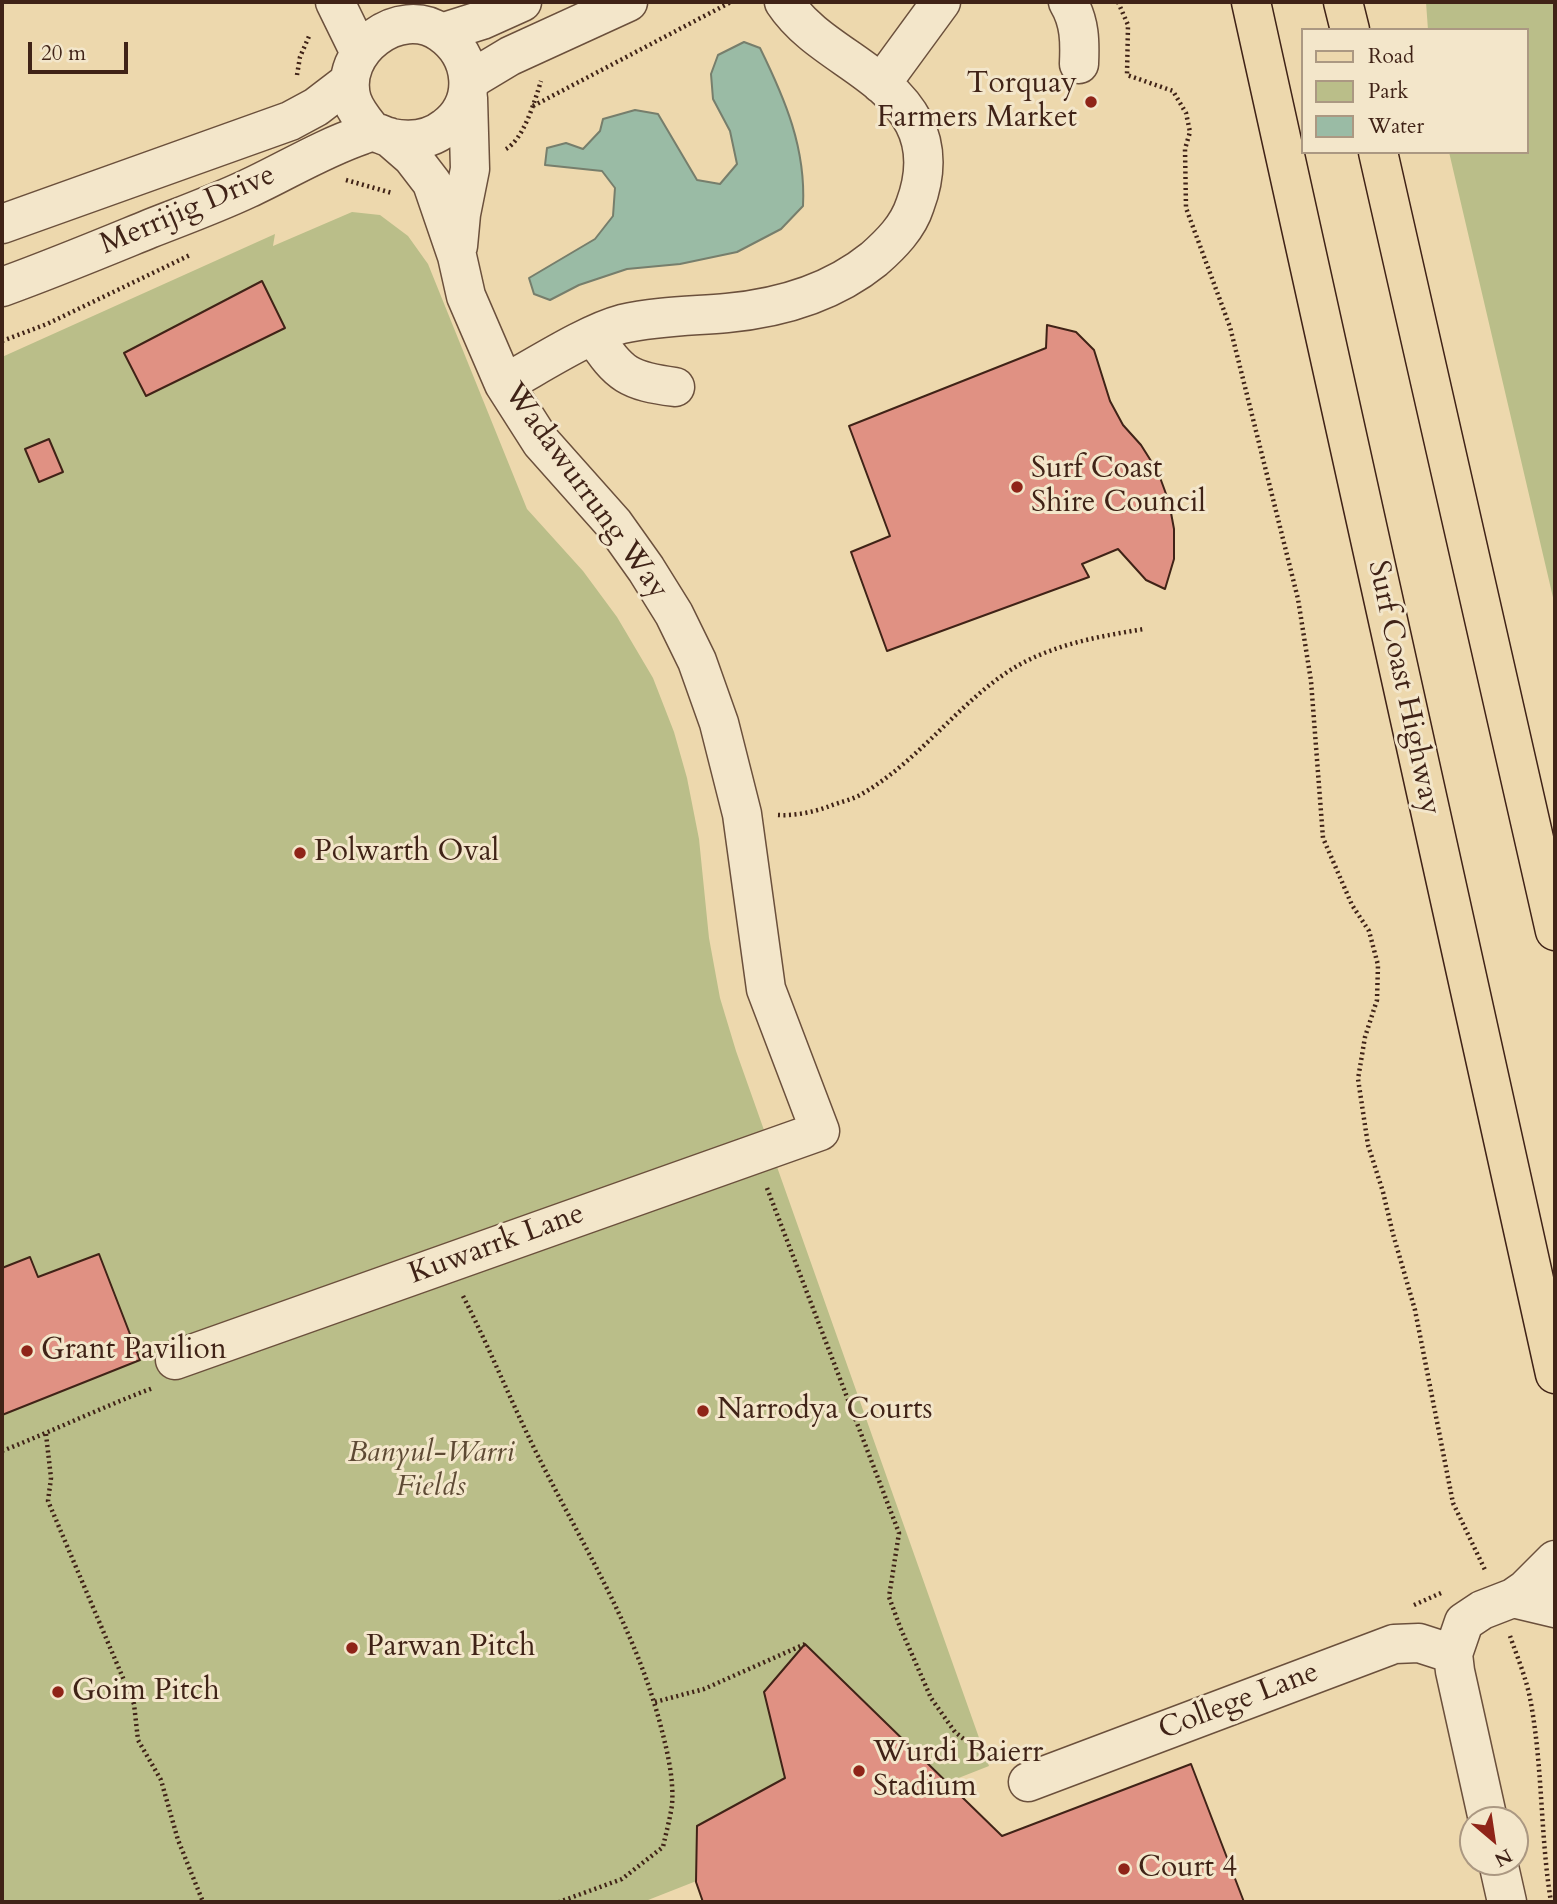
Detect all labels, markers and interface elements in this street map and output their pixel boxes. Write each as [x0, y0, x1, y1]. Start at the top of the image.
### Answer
scale bar [32, 28, 131, 72]
legend [1302, 28, 1529, 154]
text: 20 m [41, 39, 86, 68]
text: Road [1368, 42, 1414, 71]
place label: Torquay Farmers Market [877, 67, 1077, 138]
text: Park [1368, 77, 1408, 106]
marker: Torquay Farmers Market [1083, 94, 1099, 110]
text: Water [1368, 112, 1424, 141]
street label: Merrijig Drive [95, 158, 281, 264]
street label: Wadawurrung Way [495, 377, 675, 607]
place label: Surf Coast Shire Council [1031, 452, 1206, 522]
marker: Surf Coast Shire Council [1009, 479, 1025, 495]
street label: Surf Coast Highway [1358, 558, 1448, 818]
place label: Polwarth Oval [314, 835, 499, 871]
marker: Polwarth Oval [292, 845, 308, 861]
street label: Kuwarrk Lane [405, 1197, 589, 1293]
place label: Grant Pavilion [41, 1333, 227, 1369]
marker: Grant Pavilion [19, 1343, 35, 1359]
place label: Narrodya Courts [717, 1393, 933, 1429]
marker: Narrodya Courts [695, 1403, 711, 1419]
park label: Banyul-Warri Fields [348, 1436, 514, 1506]
place label: Parwan Pitch [366, 1630, 536, 1666]
marker: Parwan Pitch [344, 1640, 360, 1656]
street label: College Lane [1154, 1655, 1324, 1749]
place label: Goim Pitch [72, 1674, 220, 1710]
marker: Goim Pitch [50, 1684, 66, 1700]
place label: Wurdi Baierr Stadium [873, 1736, 1043, 1806]
marker: Wurdi Baierr Stadium [851, 1763, 867, 1779]
north arrow [1459, 1806, 1529, 1876]
text: N [1490, 1842, 1517, 1873]
place label: Court 4 [1138, 1851, 1237, 1887]
marker: Court 4 [1116, 1861, 1132, 1877]

